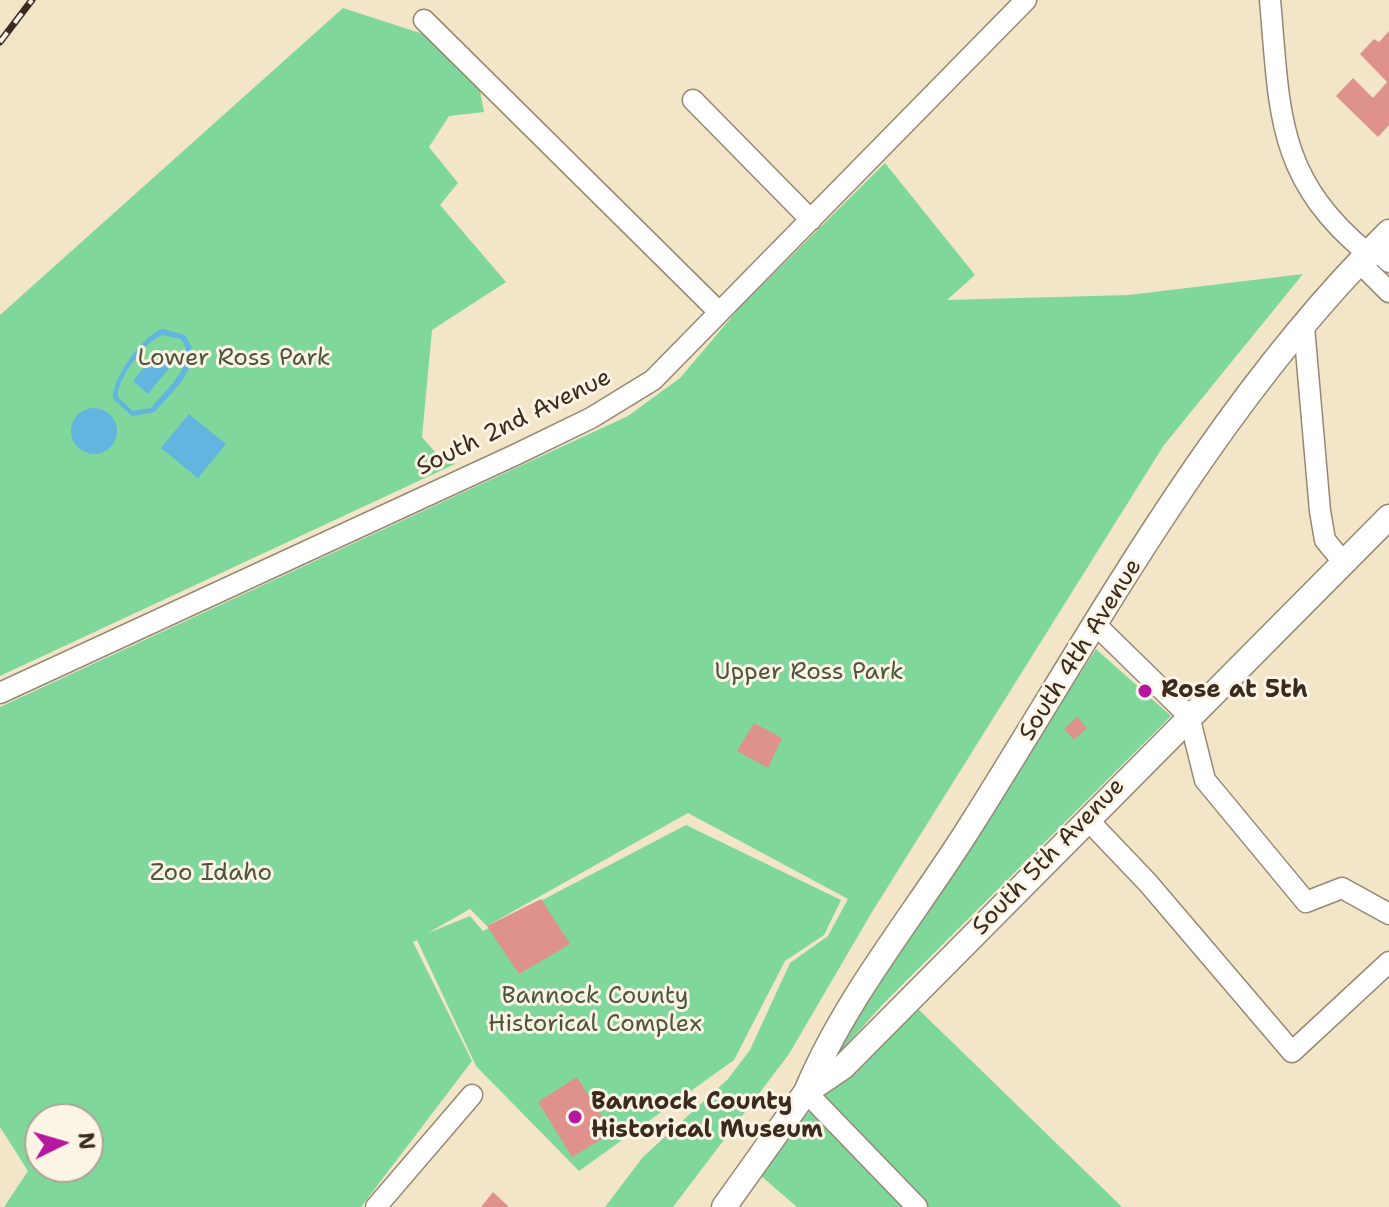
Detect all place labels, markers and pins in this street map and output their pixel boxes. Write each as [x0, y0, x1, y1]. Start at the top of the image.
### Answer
place label: Rose at 5th [1161, 677, 1308, 705]
marker: Rose at 5th [1136, 682, 1154, 700]
place label: Bannock County Historical Museum [591, 1089, 823, 1145]
marker: Bannock County Historical Museum [566, 1108, 584, 1126]

